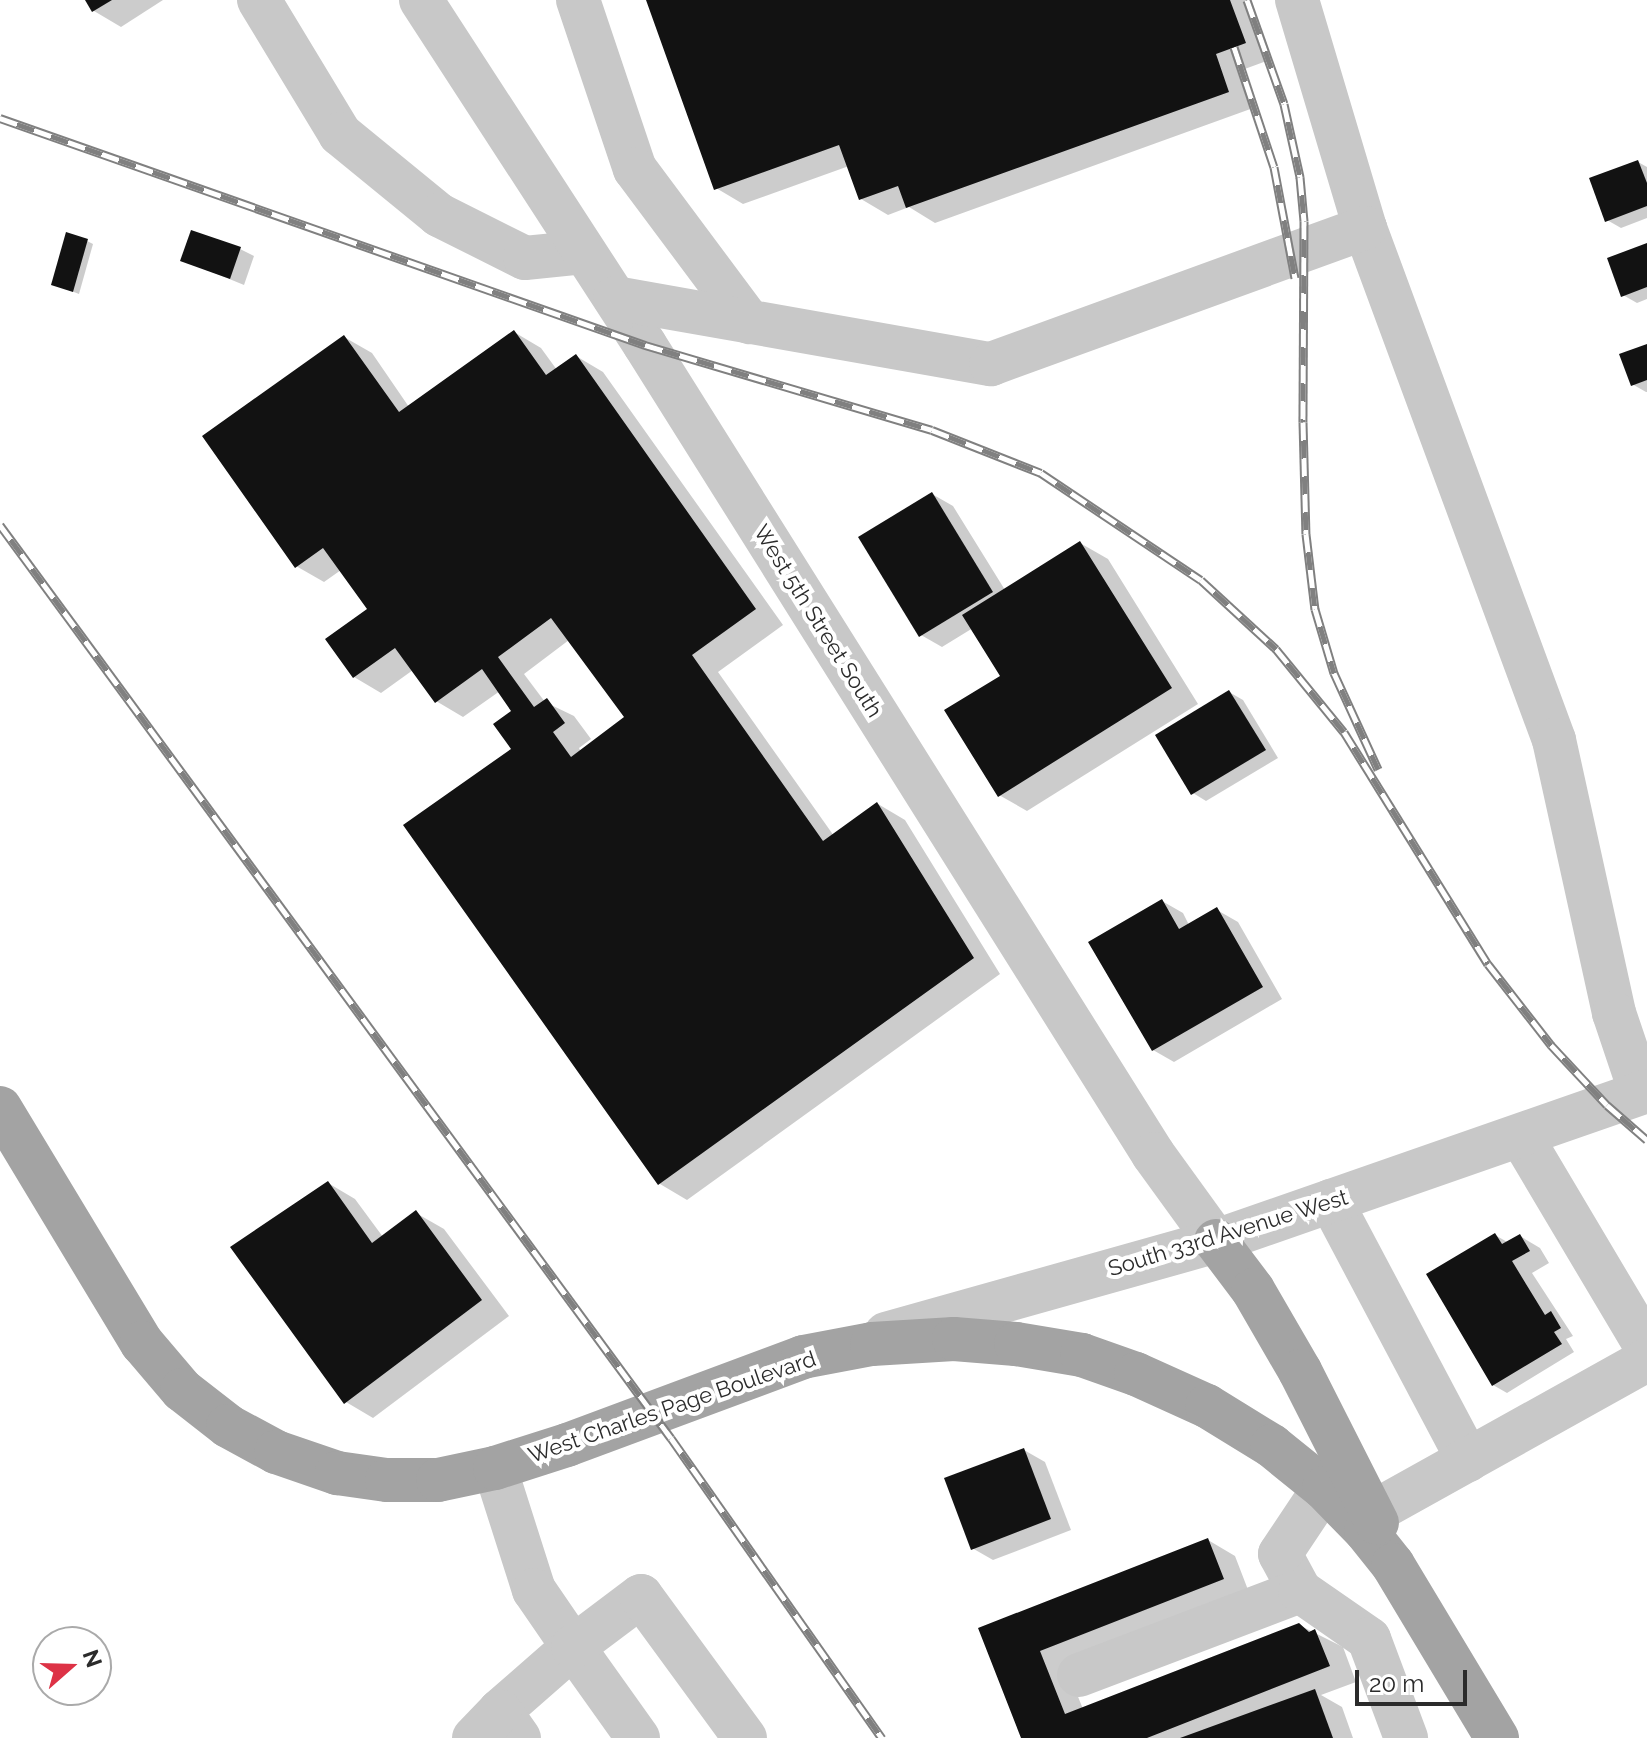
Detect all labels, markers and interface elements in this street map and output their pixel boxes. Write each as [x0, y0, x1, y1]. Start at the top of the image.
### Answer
street label: West 5th Street South [748, 520, 888, 722]
street label: South 33rd Avenue West [1104, 1184, 1352, 1282]
street label: West Charles Page Boulevard [525, 1345, 819, 1469]
north arrow [32, 1626, 112, 1706]
text: N [78, 1646, 108, 1671]
scale bar [1359, 1654, 1471, 1704]
text: 20 m [1369, 1669, 1424, 1698]

